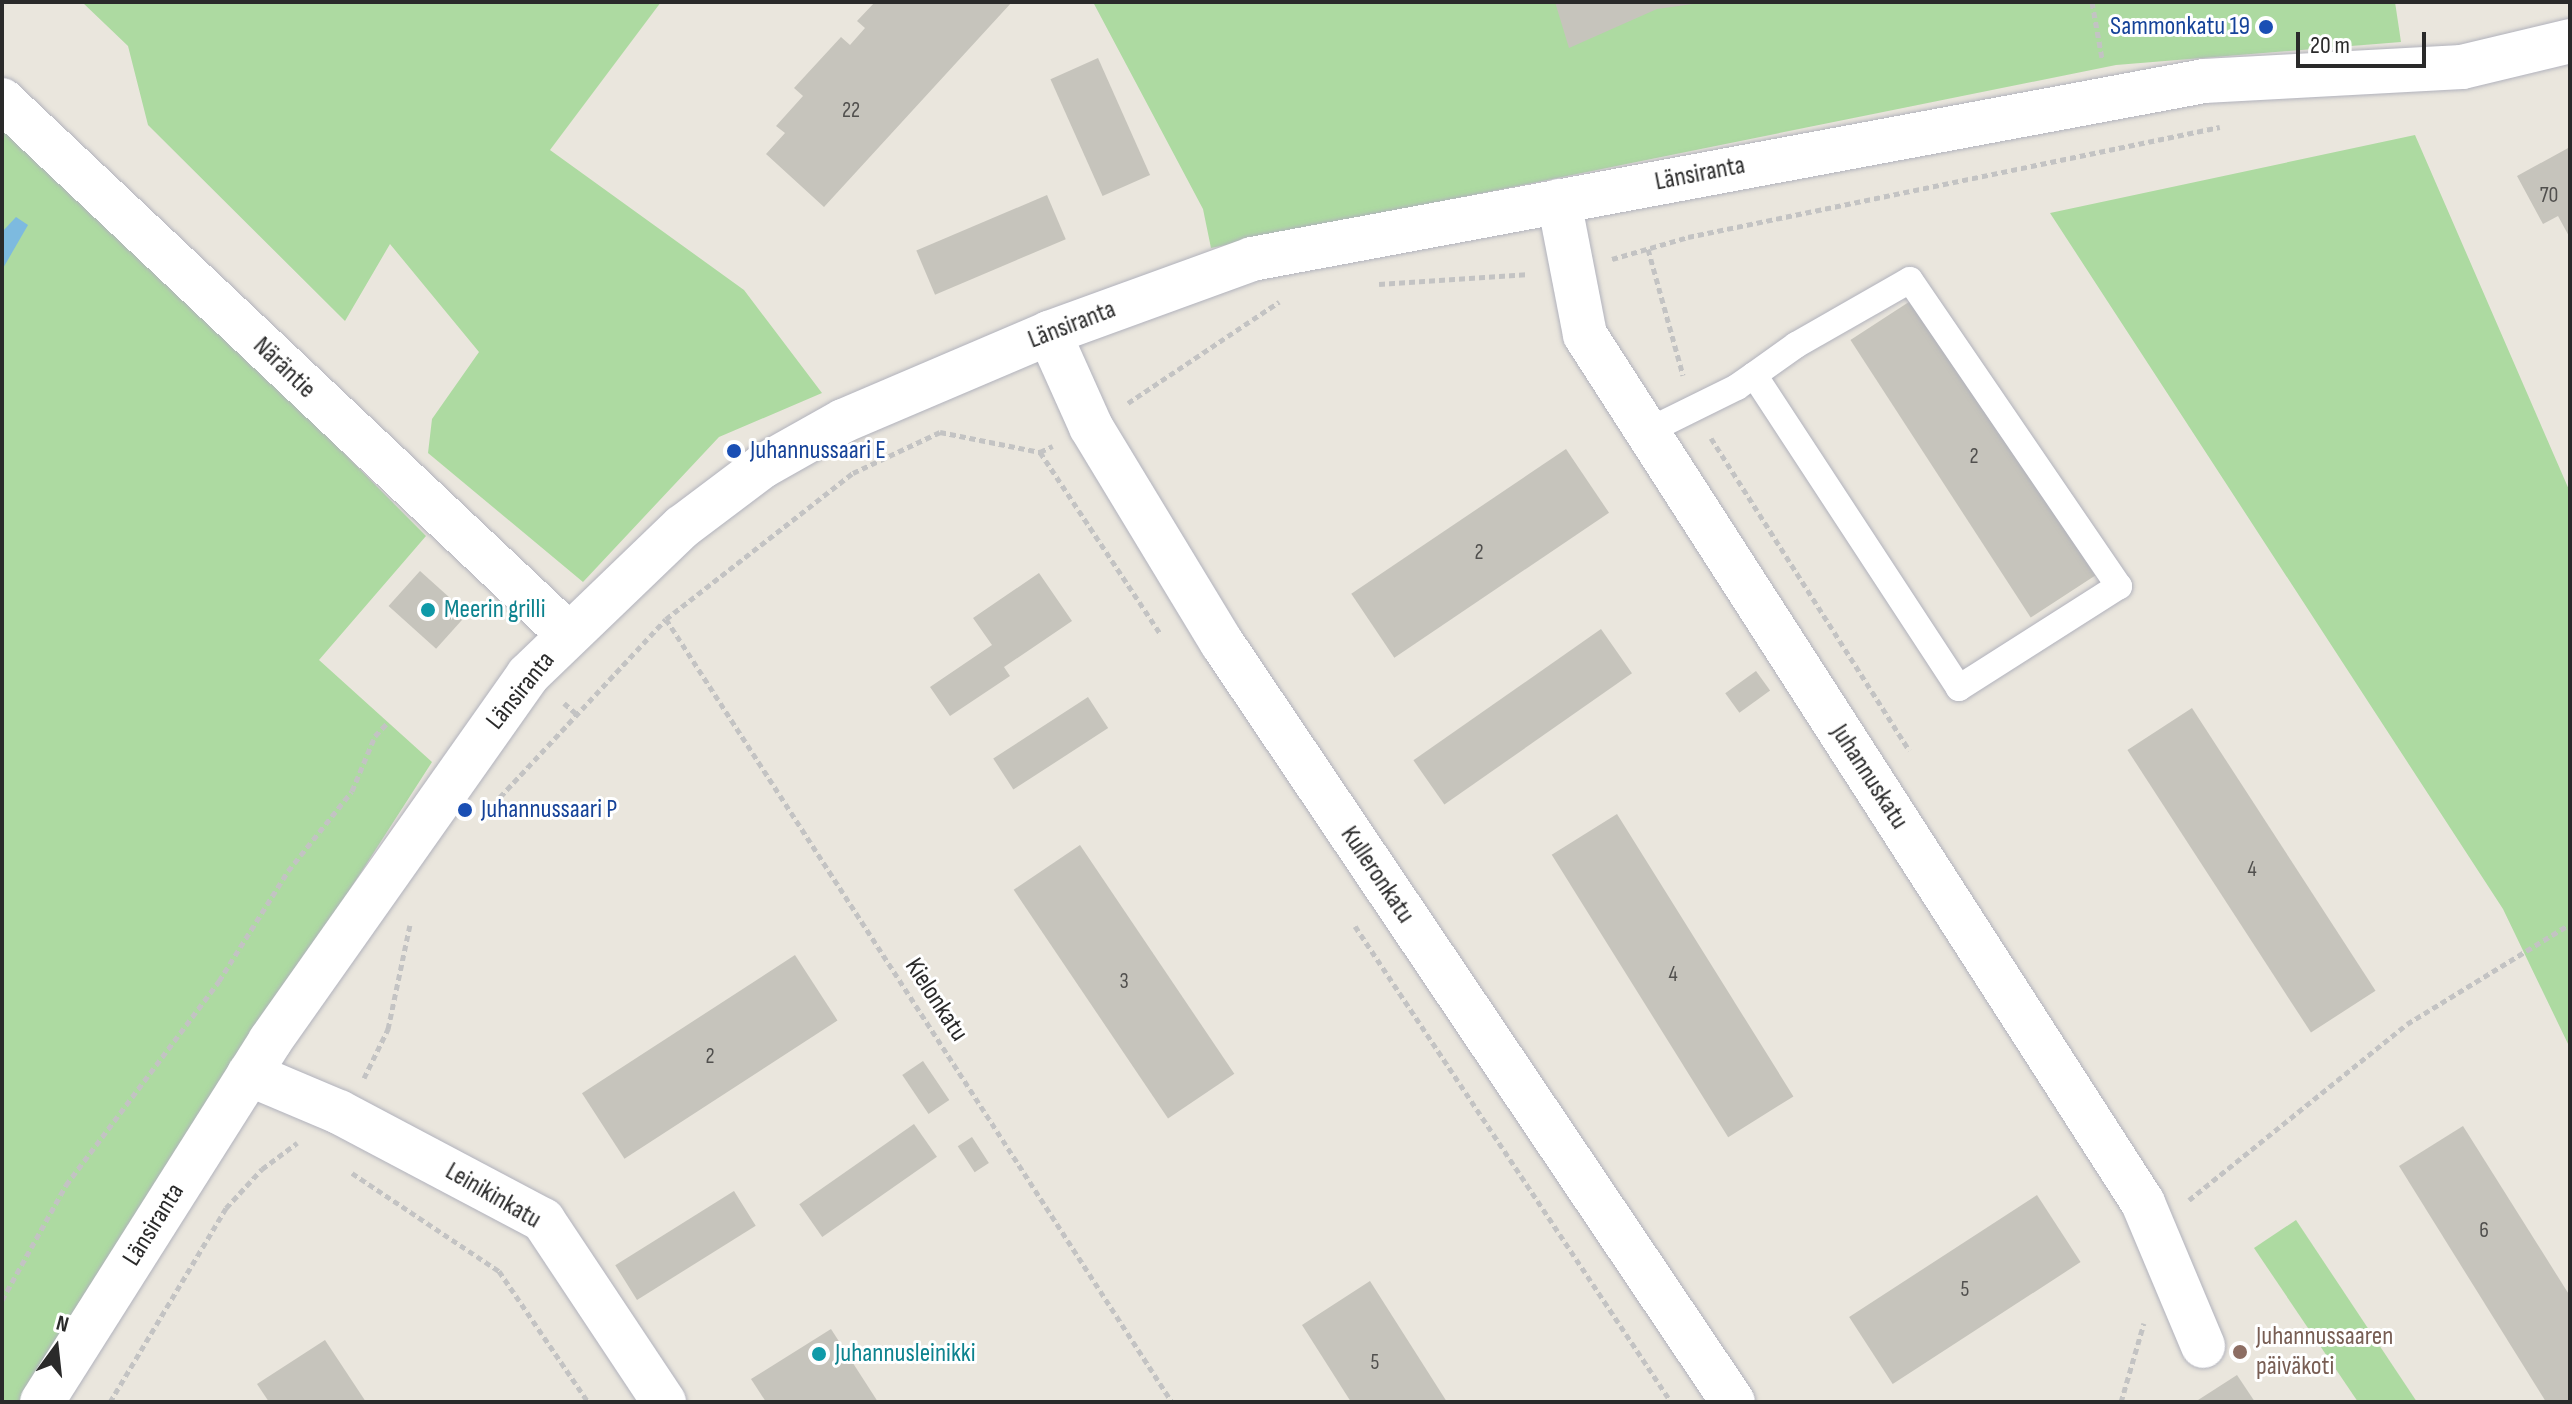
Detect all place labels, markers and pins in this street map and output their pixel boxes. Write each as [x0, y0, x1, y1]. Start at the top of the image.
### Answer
place label: Sammonkatu 19 [2110, 11, 2250, 43]
marker: Sammonkatu 19 [2257, 18, 2275, 36]
place label: Juhannussaari E [750, 435, 886, 467]
marker: Juhannussaari E [725, 442, 743, 460]
place label: Meerin grilli [444, 594, 546, 626]
marker: Meerin grilli [419, 601, 437, 619]
place label: Juhannussaari P [481, 794, 617, 826]
marker: Juhannussaari P [456, 801, 474, 819]
place label: Juhannussaaren päiväkoti [2256, 1321, 2393, 1382]
place label: Juhannusleinikki [835, 1338, 976, 1370]
marker: Juhannussaaren päiväkoti [2231, 1343, 2249, 1361]
marker: Juhannusleinikki [810, 1345, 828, 1363]

